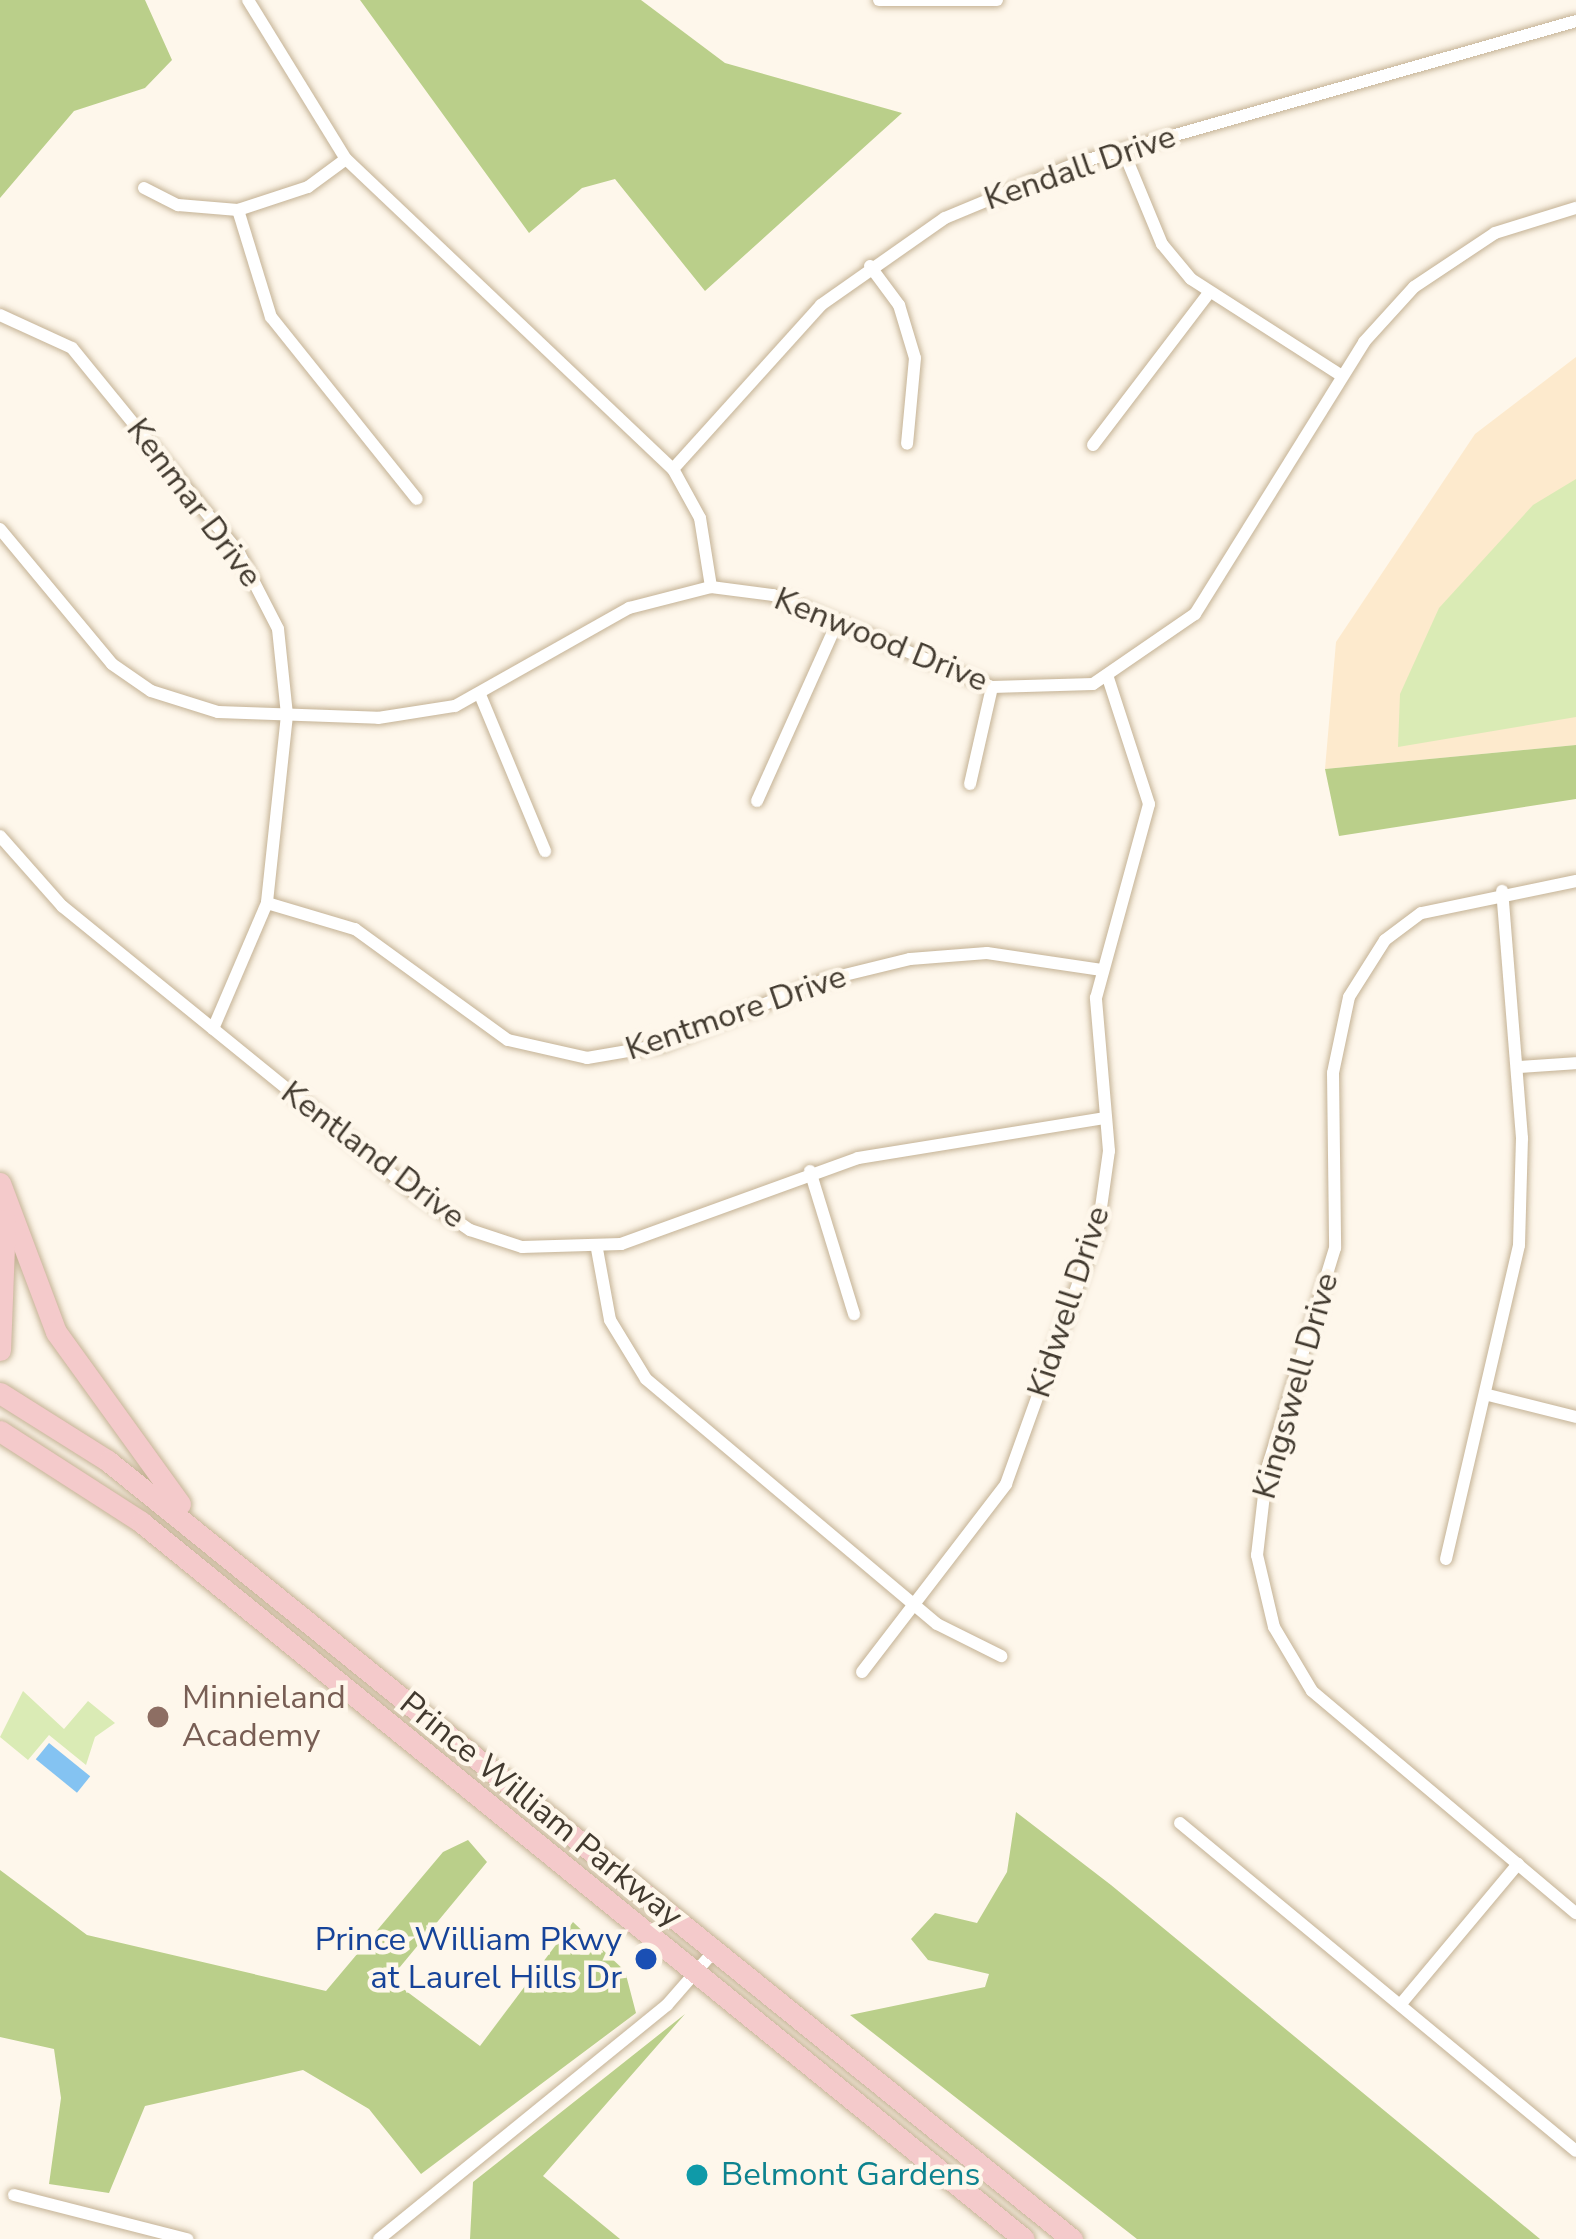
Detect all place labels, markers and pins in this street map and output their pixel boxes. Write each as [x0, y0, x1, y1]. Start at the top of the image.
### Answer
place label: Minnieland Academy [182, 1678, 346, 1756]
marker: Minnieland Academy [145, 1704, 171, 1730]
place label: Prince William Pkwy at Laurel Hills Dr [315, 1920, 622, 1998]
marker: Prince William Pkwy at Laurel Hills Dr [633, 1946, 659, 1972]
place label: Belmont Gardens [721, 2155, 980, 2195]
marker: Belmont Gardens [684, 2162, 710, 2188]

